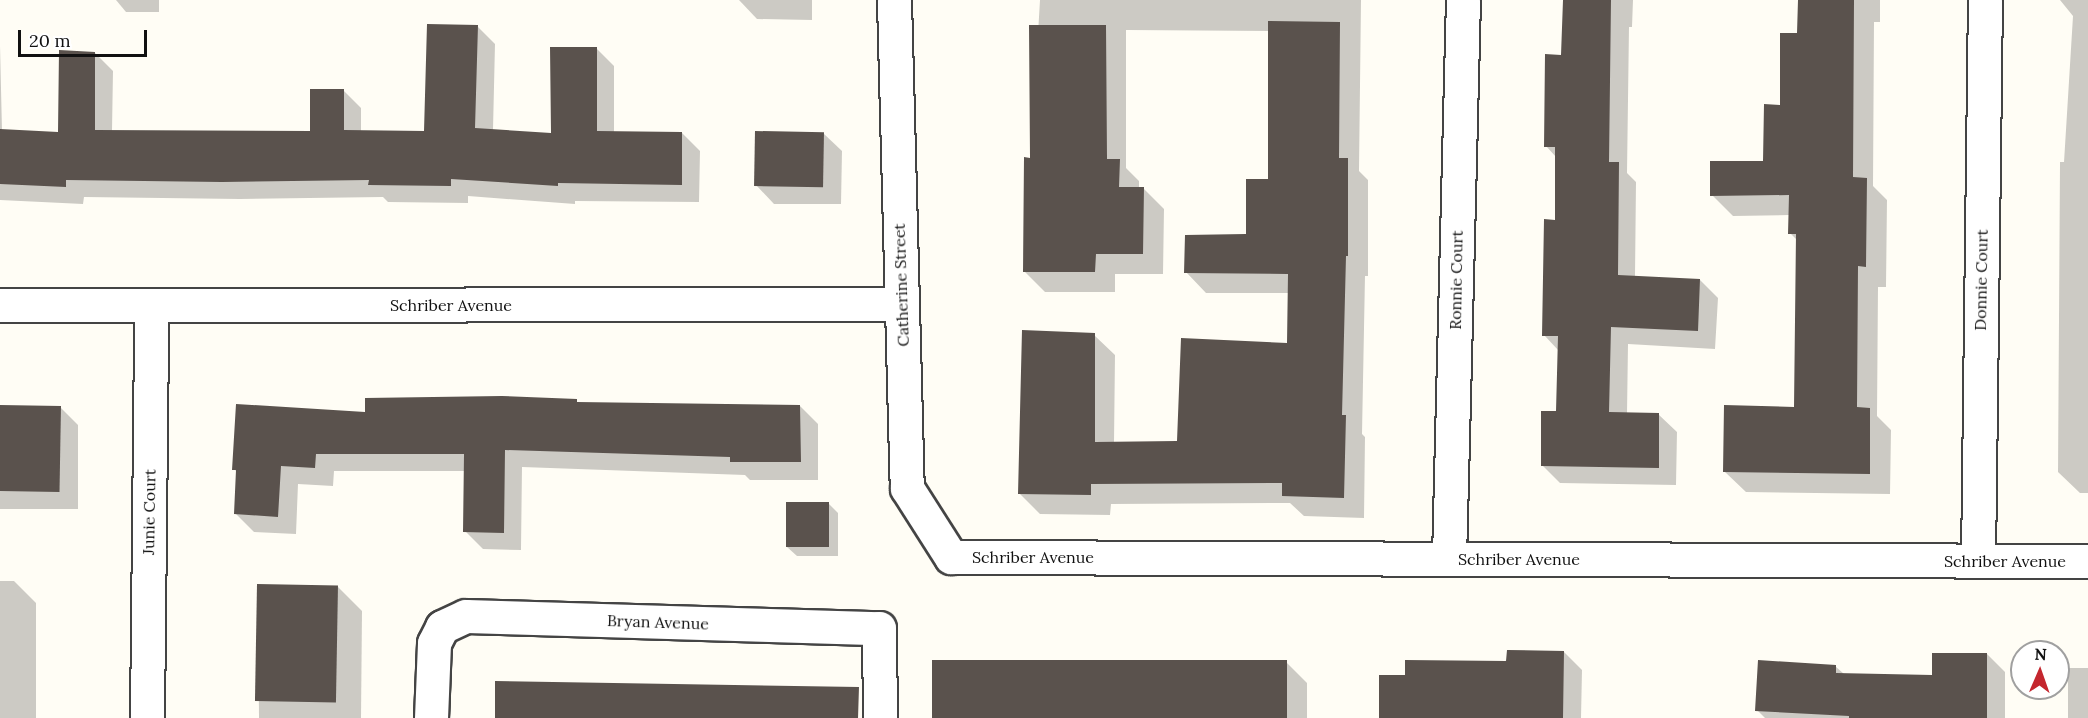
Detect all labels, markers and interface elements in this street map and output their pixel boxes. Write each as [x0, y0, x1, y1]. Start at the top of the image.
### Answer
scale bar [21, 18, 150, 56]
text: 20 m [29, 29, 71, 52]
street label: Catherine Street [889, 223, 913, 347]
street label: Donnie Court [1971, 229, 1991, 331]
street label: Ronnie Court [1446, 230, 1466, 330]
street label: Schriber Avenue [390, 295, 512, 315]
street label: Junie Court [139, 469, 159, 555]
street label: Schriber Avenue [972, 547, 1094, 567]
street label: Schriber Avenue [1458, 549, 1580, 569]
street label: Schriber Avenue [1944, 551, 2066, 571]
street label: Bryan Avenue [607, 611, 709, 633]
north arrow [2010, 640, 2070, 700]
text: N [2034, 644, 2047, 664]

